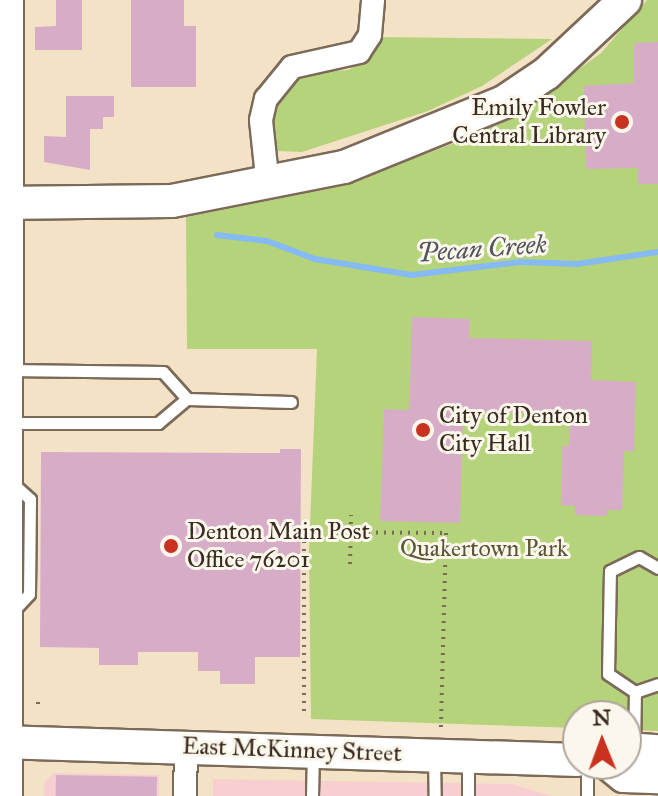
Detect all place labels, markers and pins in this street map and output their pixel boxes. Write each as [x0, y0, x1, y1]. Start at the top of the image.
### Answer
place label: Emily Fowler Central Library [452, 94, 606, 150]
marker: Emily Fowler Central Library [613, 113, 631, 131]
place label: City of Denton City Hall [439, 402, 588, 458]
marker: City of Denton City Hall [414, 421, 432, 439]
place label: Denton Main Post Office 76201 [187, 518, 370, 574]
marker: Denton Main Post Office 76201 [162, 537, 180, 555]

